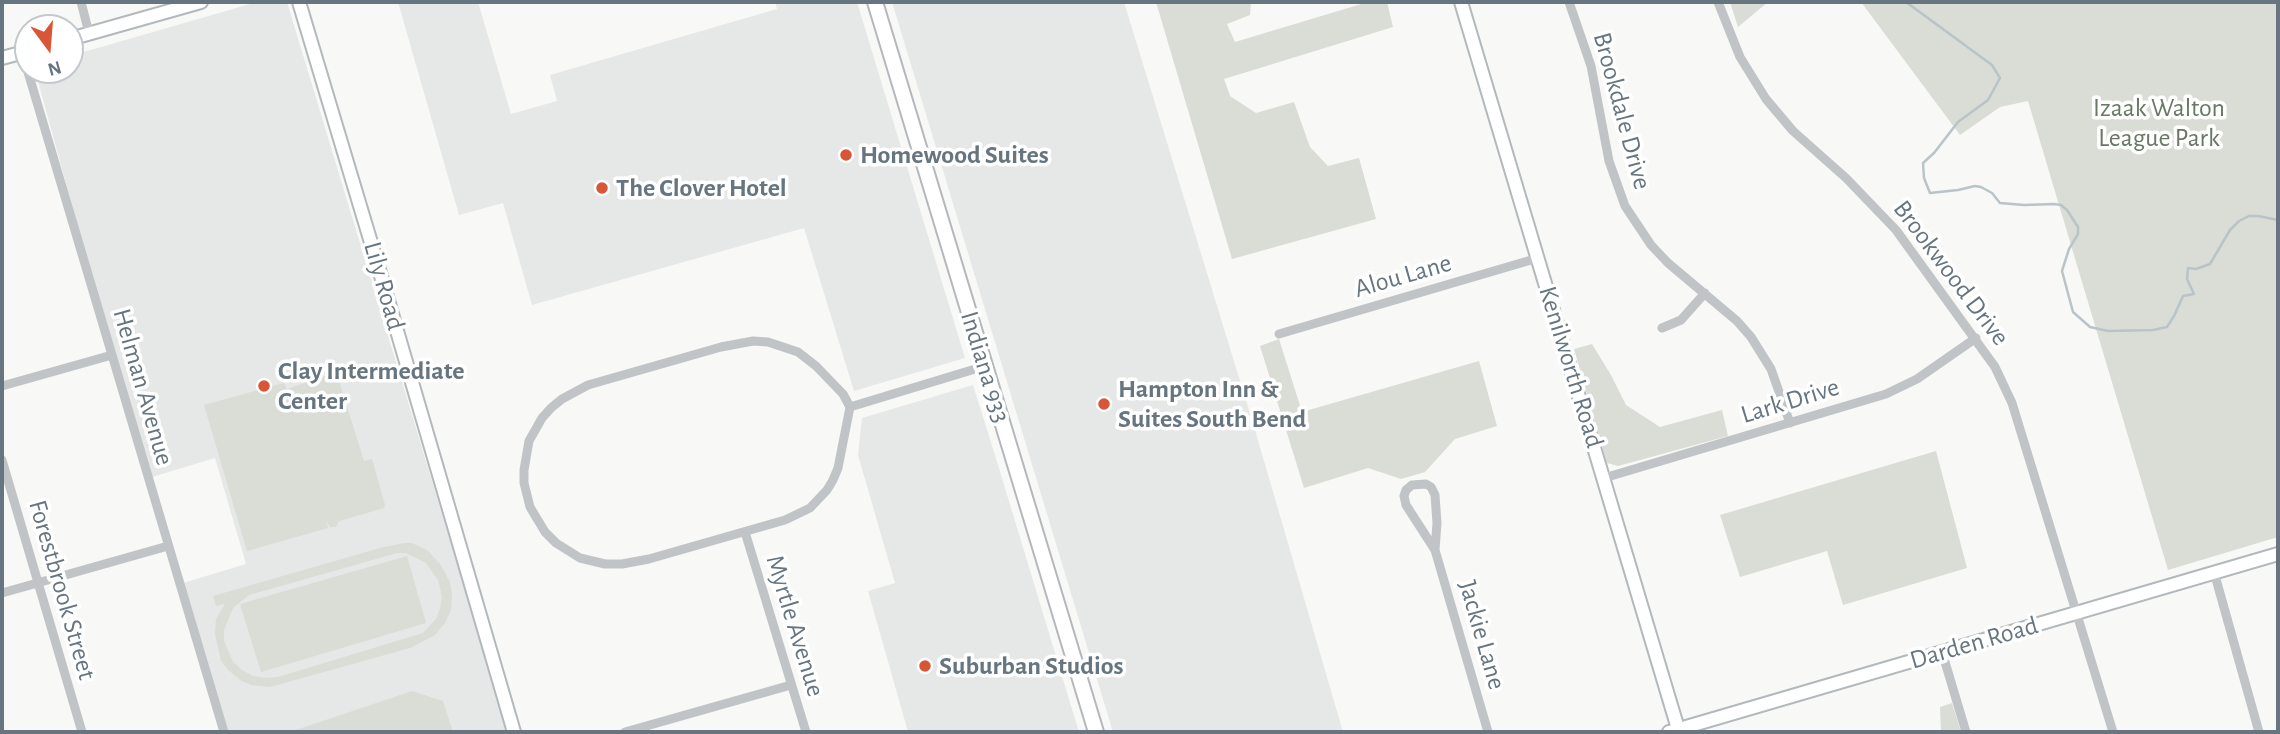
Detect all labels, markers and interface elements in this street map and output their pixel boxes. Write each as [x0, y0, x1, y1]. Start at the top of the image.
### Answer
north arrow [14, 14, 84, 84]
street label: Brookdale Drive [1586, 29, 1658, 193]
text: N [45, 57, 63, 79]
park label: Izaak Walton League Park [2093, 92, 2225, 154]
place label: Homewood Suites [860, 139, 1049, 171]
marker: Homewood Suites [838, 147, 854, 163]
place label: The Clover Hotel [616, 172, 787, 204]
marker: The Clover Hotel [594, 180, 610, 196]
street label: Brookwood Drive [1886, 194, 2016, 352]
street label: Lily Road [357, 238, 411, 334]
street label: Alou Lane [1351, 247, 1455, 305]
street label: Kenilworth Road [1532, 282, 1610, 452]
street label: Helman Avenue [106, 305, 180, 469]
street label: Indiana 933 [953, 307, 1017, 427]
place label: Clay Intermediate Center [278, 355, 465, 416]
street label: Lark Drive [1737, 371, 1843, 431]
place label: Hampton Inn & Suites South Bend [1118, 373, 1306, 434]
marker: Clay Intermediate Center [256, 378, 272, 394]
marker: Hampton Inn & Suites South Bend [1096, 396, 1112, 412]
street label: Forestbrook Street [21, 497, 103, 683]
street label: Myrtle Avenue [759, 551, 831, 701]
street label: Jackie Lane [1452, 577, 1512, 693]
street label: Darden Road [1906, 610, 2042, 676]
place label: Suburban Studios [939, 650, 1124, 682]
marker: Suburban Studios [917, 658, 933, 674]

